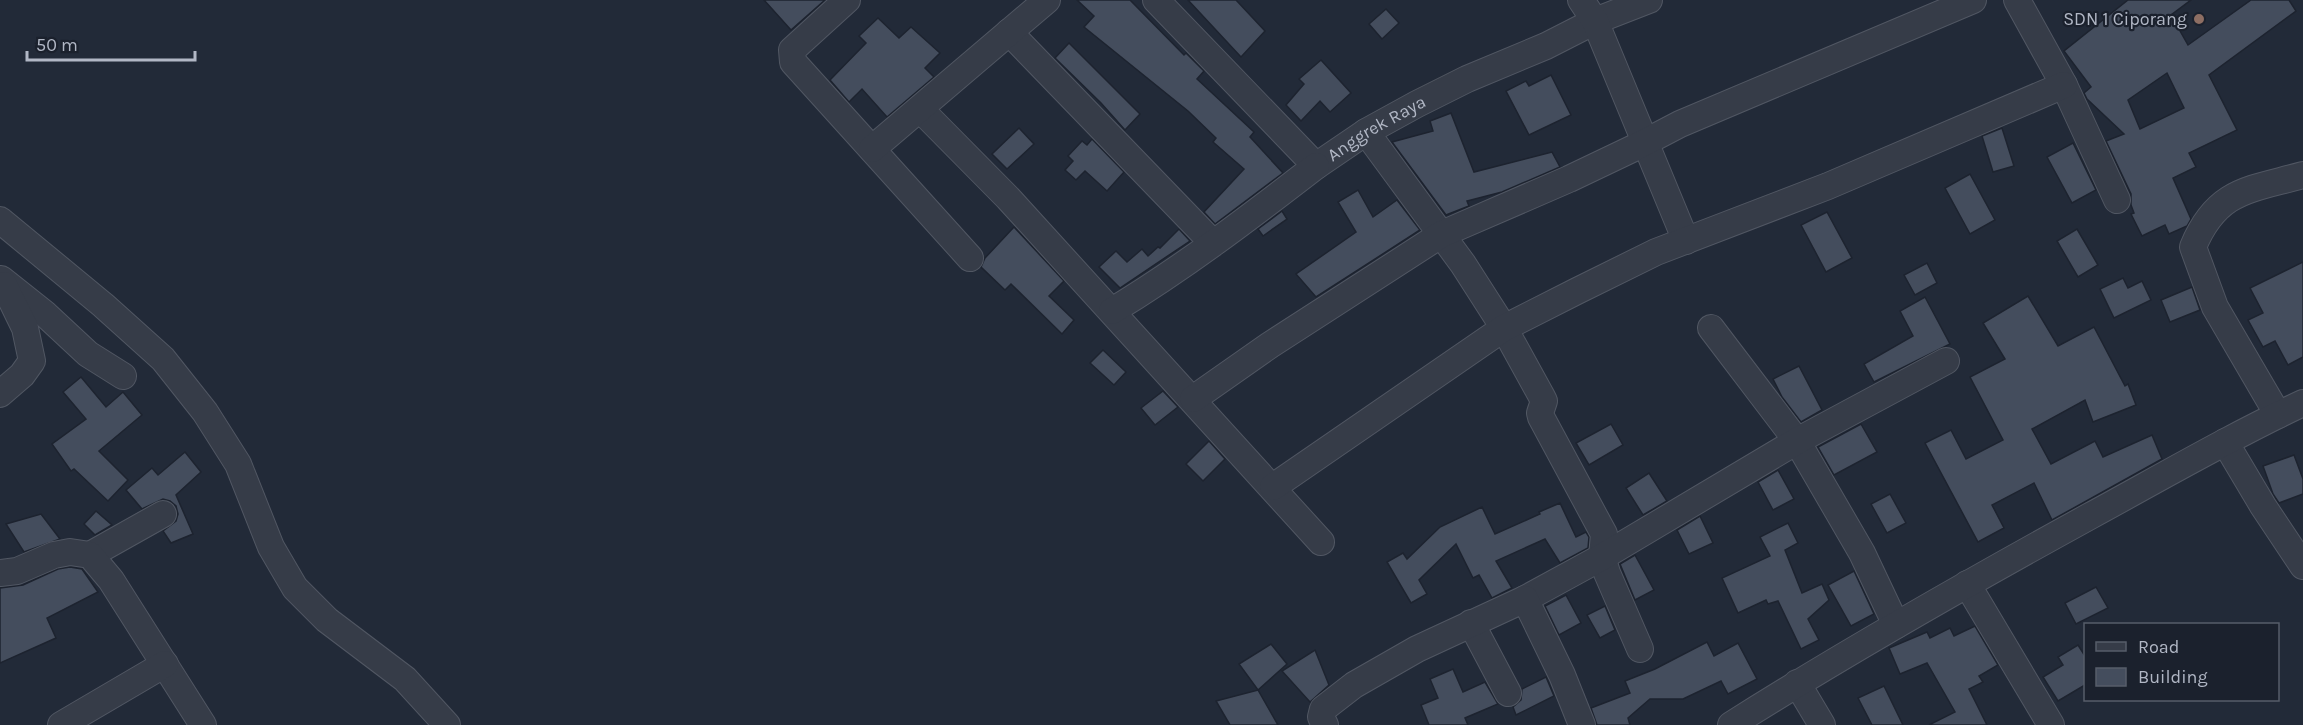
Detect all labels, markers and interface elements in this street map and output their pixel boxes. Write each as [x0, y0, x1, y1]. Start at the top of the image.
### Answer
place label: SDN 1 Ciporang [2063, 8, 2187, 30]
marker: SDN 1 Ciporang [2192, 12, 2206, 26]
scale bar [27, 24, 195, 62]
text: 50 m [36, 34, 78, 56]
street label: Anggrek Raya [1323, 90, 1429, 166]
legend [2084, 623, 2279, 701]
text: Road [2138, 636, 2179, 658]
text: Building [2138, 666, 2208, 688]

